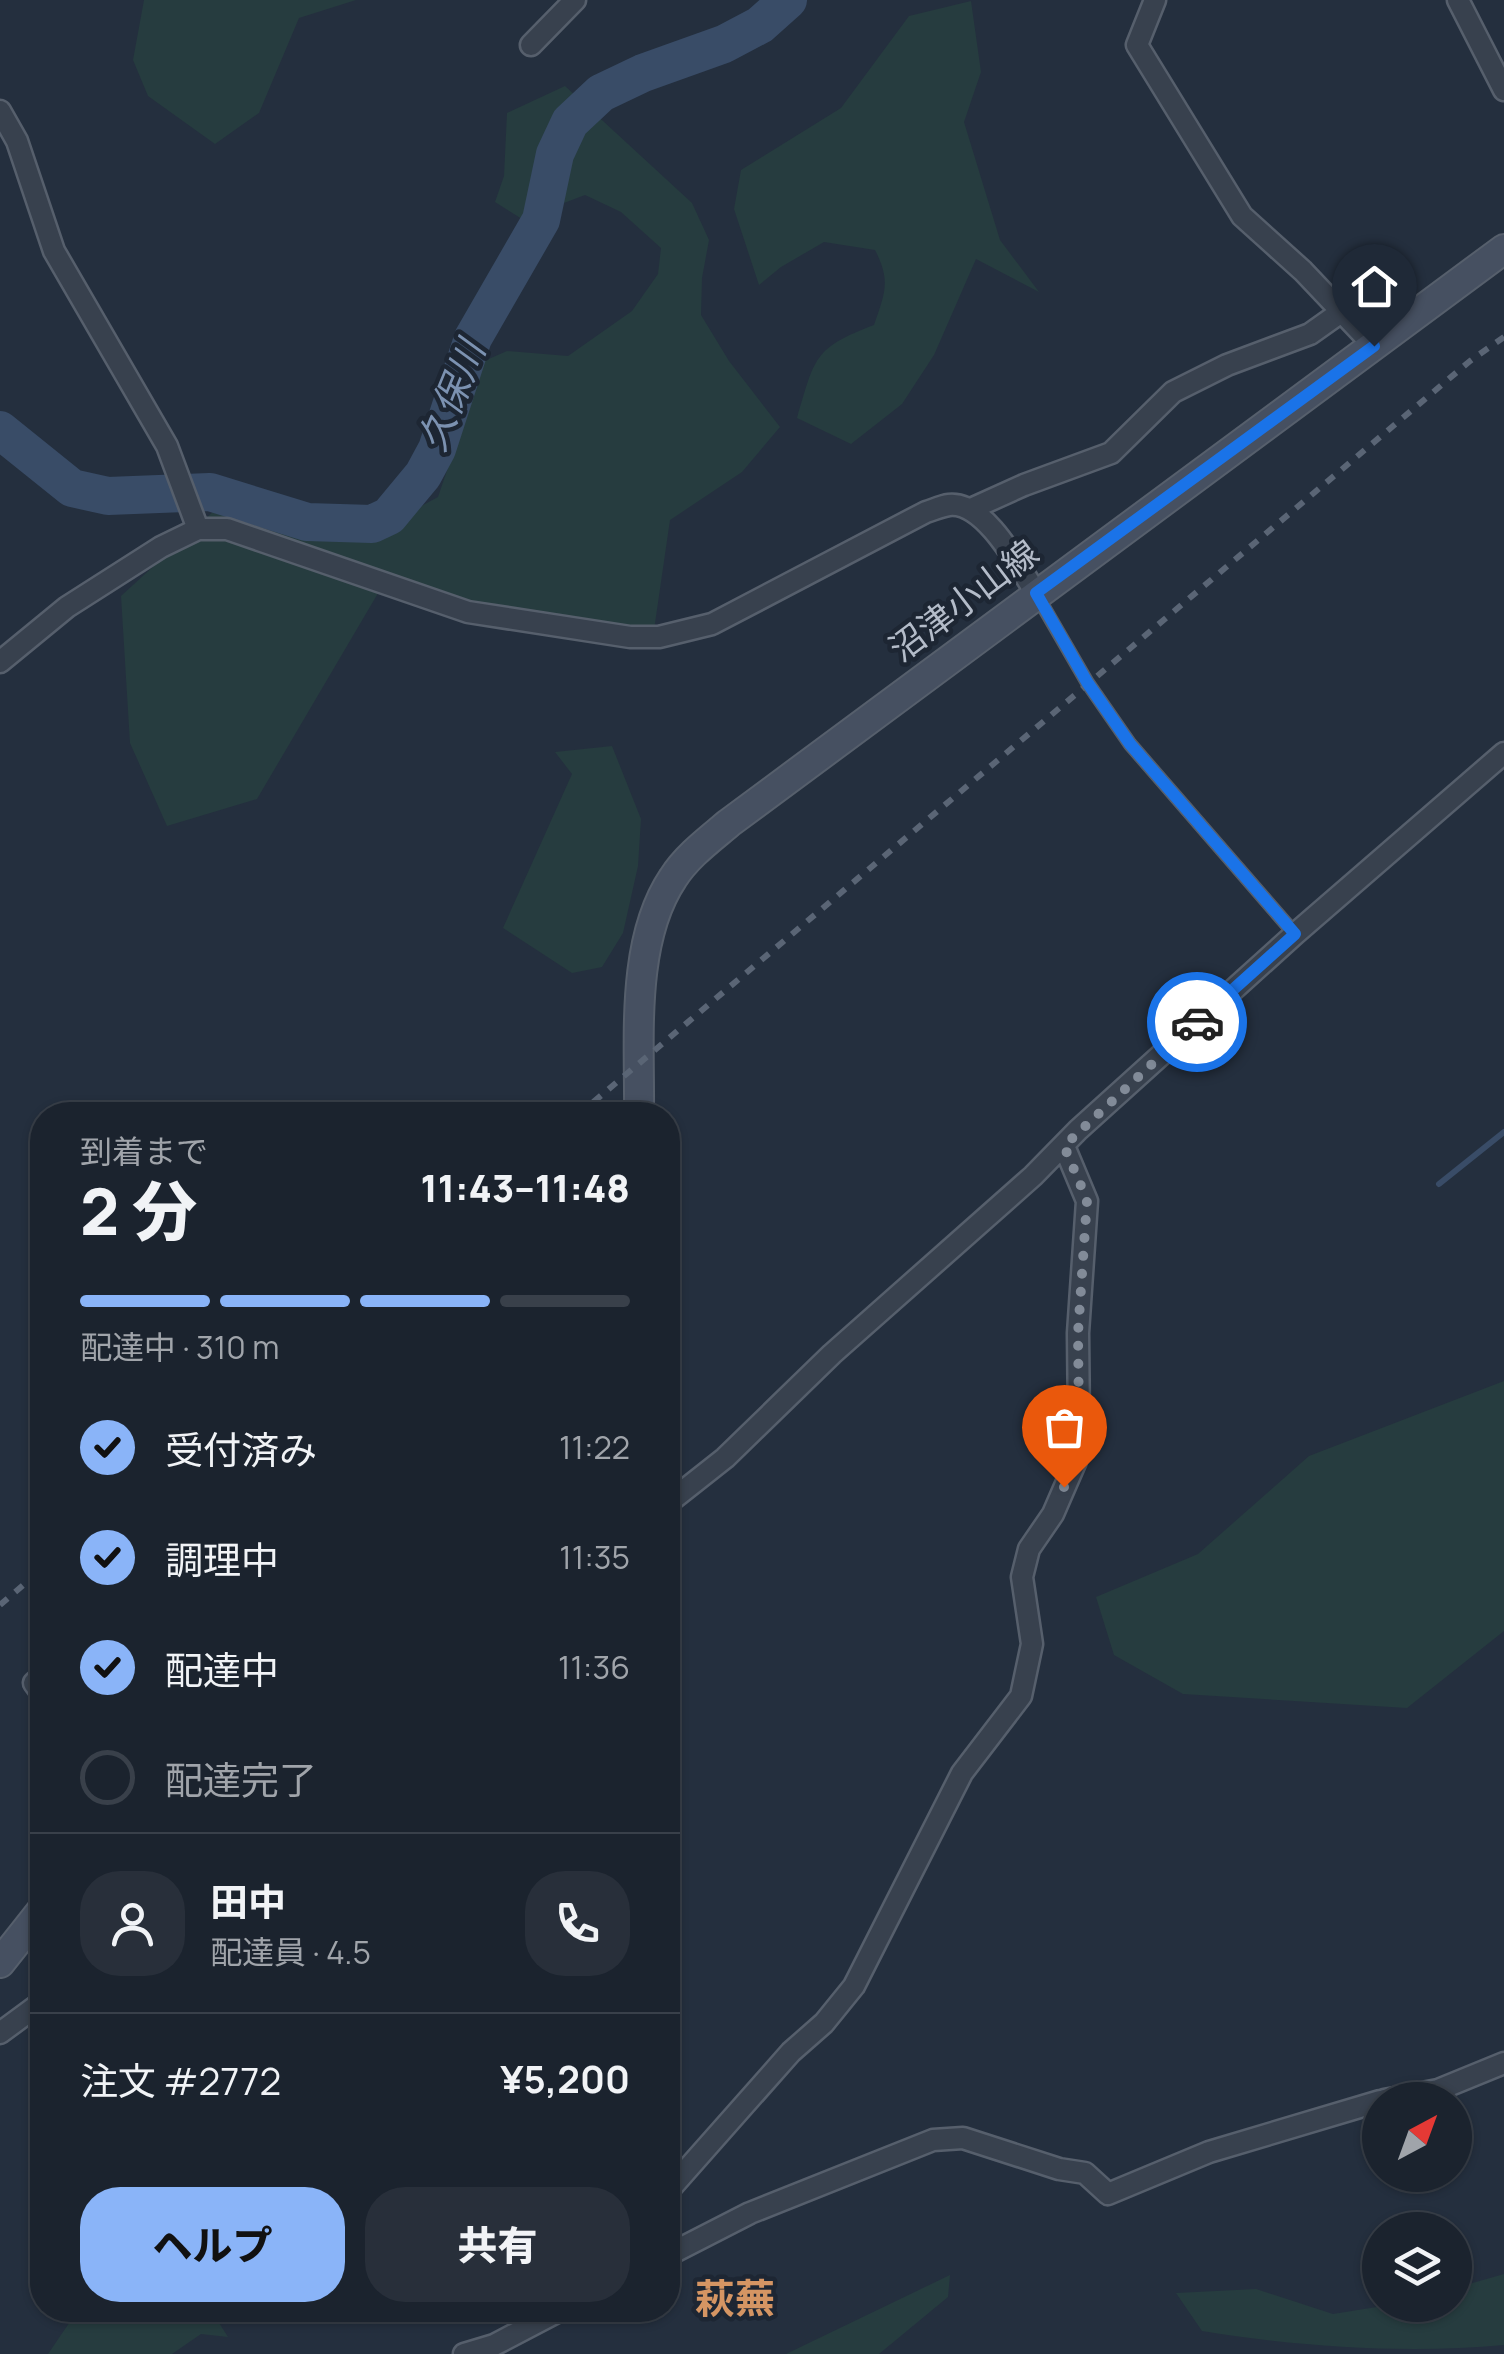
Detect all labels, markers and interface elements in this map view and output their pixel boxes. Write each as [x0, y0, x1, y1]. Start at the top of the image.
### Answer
pin [1332, 244, 1417, 347]
icon: home [1347, 259, 1402, 314]
water label: 久保川 [405, 329, 497, 458]
street label: 沼津小山線 [879, 528, 1048, 672]
courier [1147, 972, 1247, 1072]
icon: car [1170, 995, 1225, 1050]
text: 到着まで [80, 1129, 208, 1173]
text: 11:43–11:48 [420, 1161, 630, 1213]
text: 2 分 [80, 1166, 197, 1255]
text: 配達中 · 310 m [80, 1325, 279, 1369]
pin [1022, 1385, 1107, 1488]
icon: bag [1037, 1400, 1092, 1455]
icon: check [80, 1420, 135, 1475]
text: 受付済み [165, 1423, 317, 1475]
text: 11:22 [559, 1425, 630, 1469]
icon: check [80, 1530, 135, 1585]
text: 調理中 [165, 1533, 279, 1585]
text: 11:35 [559, 1535, 630, 1579]
icon: check [80, 1640, 135, 1695]
text: 配達中 [165, 1643, 279, 1695]
text: 11:36 [558, 1645, 630, 1689]
text: 配達完了 [165, 1753, 317, 1805]
button: person [80, 1871, 185, 1976]
button: phone [525, 1871, 630, 1976]
text: 田中 [210, 1875, 286, 1927]
text: 配達員 · 4.5 [210, 1930, 371, 1974]
text: ¥5,200 [500, 2052, 630, 2104]
text: 注文 #2772 [80, 2054, 281, 2106]
north arrow [1362, 2082, 1472, 2192]
map controls [1362, 2082, 1472, 2322]
button: ヘルプ [80, 2187, 345, 2302]
button: 共有 [365, 2187, 630, 2302]
button: layers [1362, 2212, 1472, 2322]
district label: 萩蕪 [695, 2270, 775, 2325]

